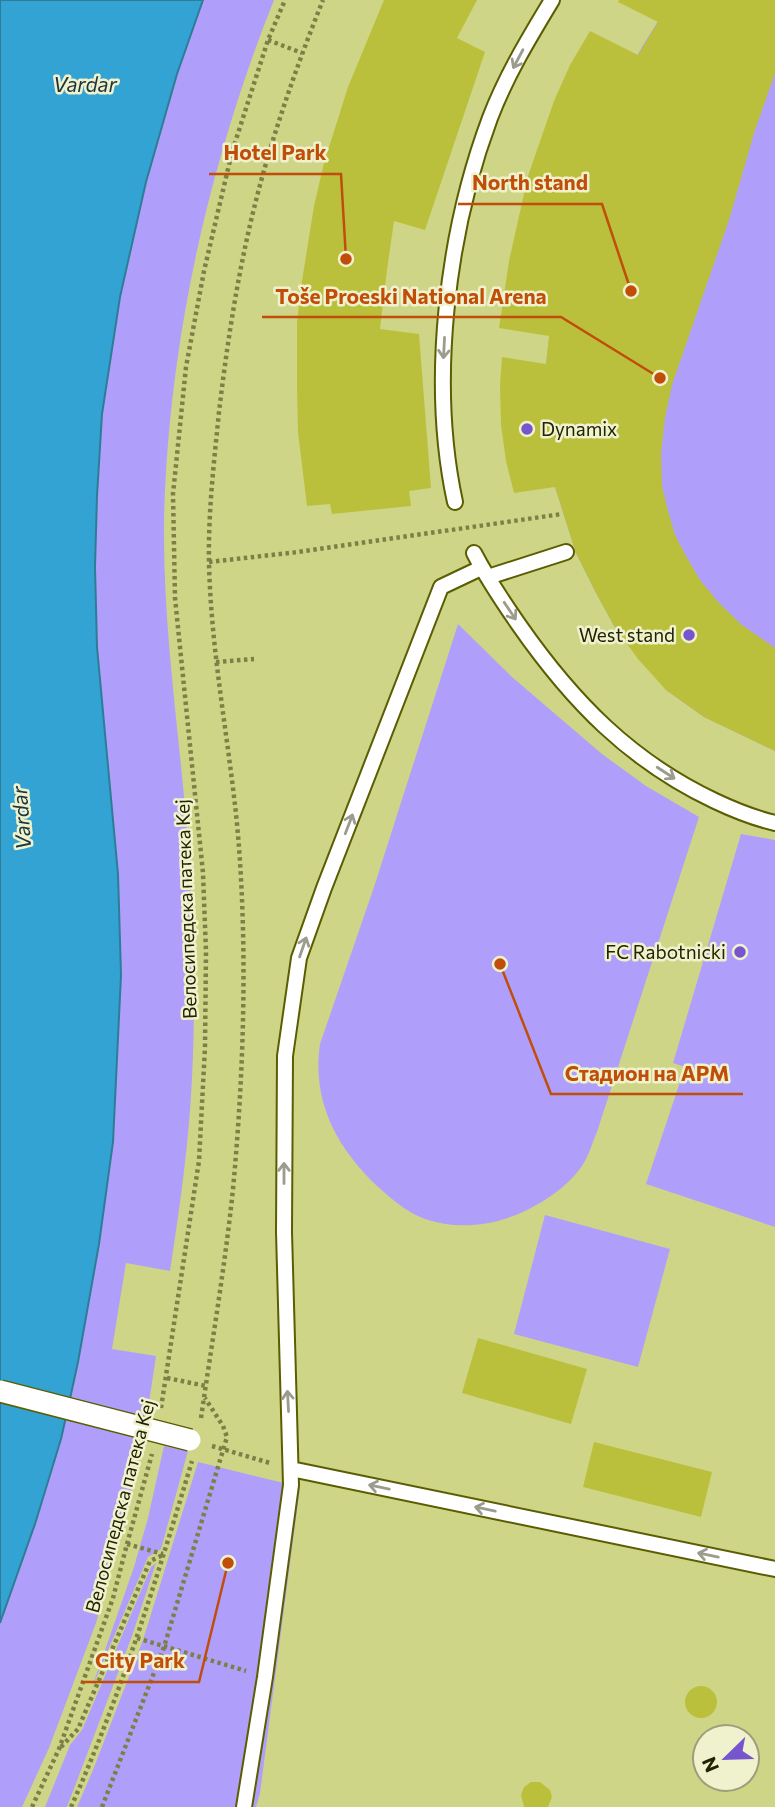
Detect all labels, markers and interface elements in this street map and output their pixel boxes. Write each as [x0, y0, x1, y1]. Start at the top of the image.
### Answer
one-way arrow [511, 48, 525, 69]
water label: Vardar [53, 71, 118, 96]
callout: Hotel Park [209, 132, 341, 174]
text: Hotel Park [223, 139, 327, 164]
callout: North stand [458, 162, 602, 204]
text: North stand [472, 169, 588, 194]
callout: Toše Proeski National Arena [262, 275, 561, 317]
text: Toše Proeski National Arena [275, 283, 547, 308]
one-way arrow [438, 336, 451, 359]
place label: Dynamix [541, 417, 617, 440]
marker: Dynamix [519, 421, 535, 437]
one-way arrow [503, 601, 517, 620]
place label: West stand [579, 623, 675, 646]
marker: West stand [681, 627, 697, 643]
one-way arrow [656, 766, 675, 781]
water label: Vardar [6, 785, 35, 851]
street label: Велосипедска патека Кеј [170, 799, 201, 1019]
one-way arrow [343, 814, 356, 836]
one-way arrow [298, 937, 310, 959]
place label: FC Rabotnicki [605, 940, 726, 963]
marker: FC Rabotnicki [732, 944, 748, 960]
callout: Стадион на АРМ [551, 1052, 743, 1094]
text: Стадион на АРМ [565, 1060, 729, 1085]
one-way arrow [277, 1162, 291, 1185]
one-way arrow [282, 1389, 295, 1412]
street label: Велосипедска патека Кеј [80, 1397, 159, 1615]
one-way arrow [368, 1480, 391, 1494]
one-way arrow [474, 1502, 497, 1516]
one-way arrow [697, 1548, 720, 1562]
callout: City Park [81, 1640, 199, 1682]
text: City Park [95, 1647, 185, 1672]
north arrow [691, 1723, 761, 1793]
text: N [697, 1754, 723, 1776]

